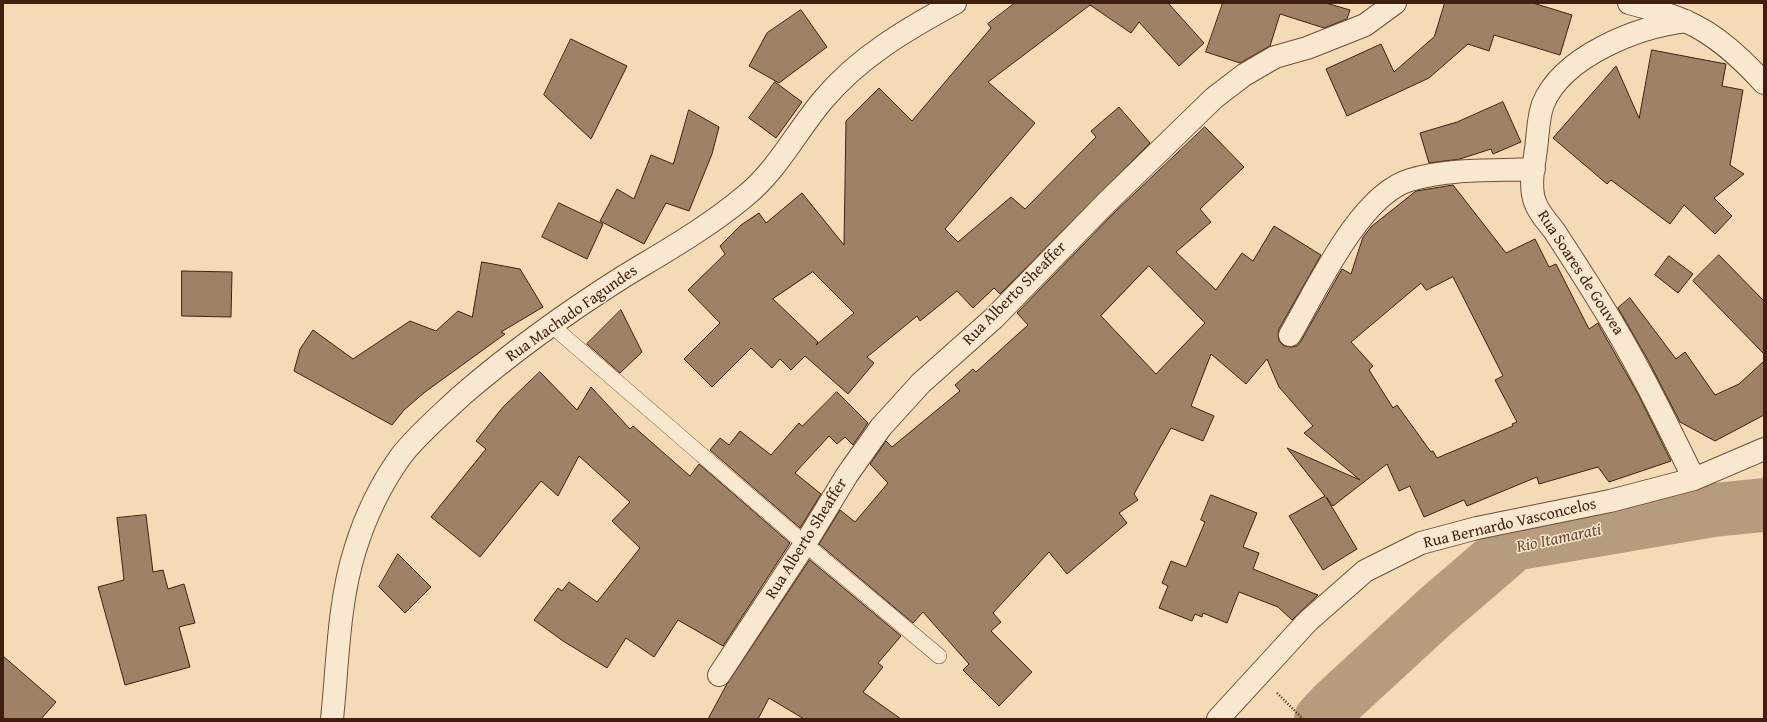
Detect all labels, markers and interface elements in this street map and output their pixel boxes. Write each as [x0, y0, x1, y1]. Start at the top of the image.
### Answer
street label: Rua Soares de Gouvea [1533, 207, 1627, 339]
street label: Rua Alberto Sheaffer [959, 238, 1071, 350]
street label: Rua Machado Fagundes [503, 261, 641, 367]
street label: Rua Alberto Sheaffer [762, 475, 852, 603]
street label: Rua Bernardo Vasconcelos [1422, 495, 1598, 553]
water label: Rio Itamarati [1515, 520, 1603, 558]

